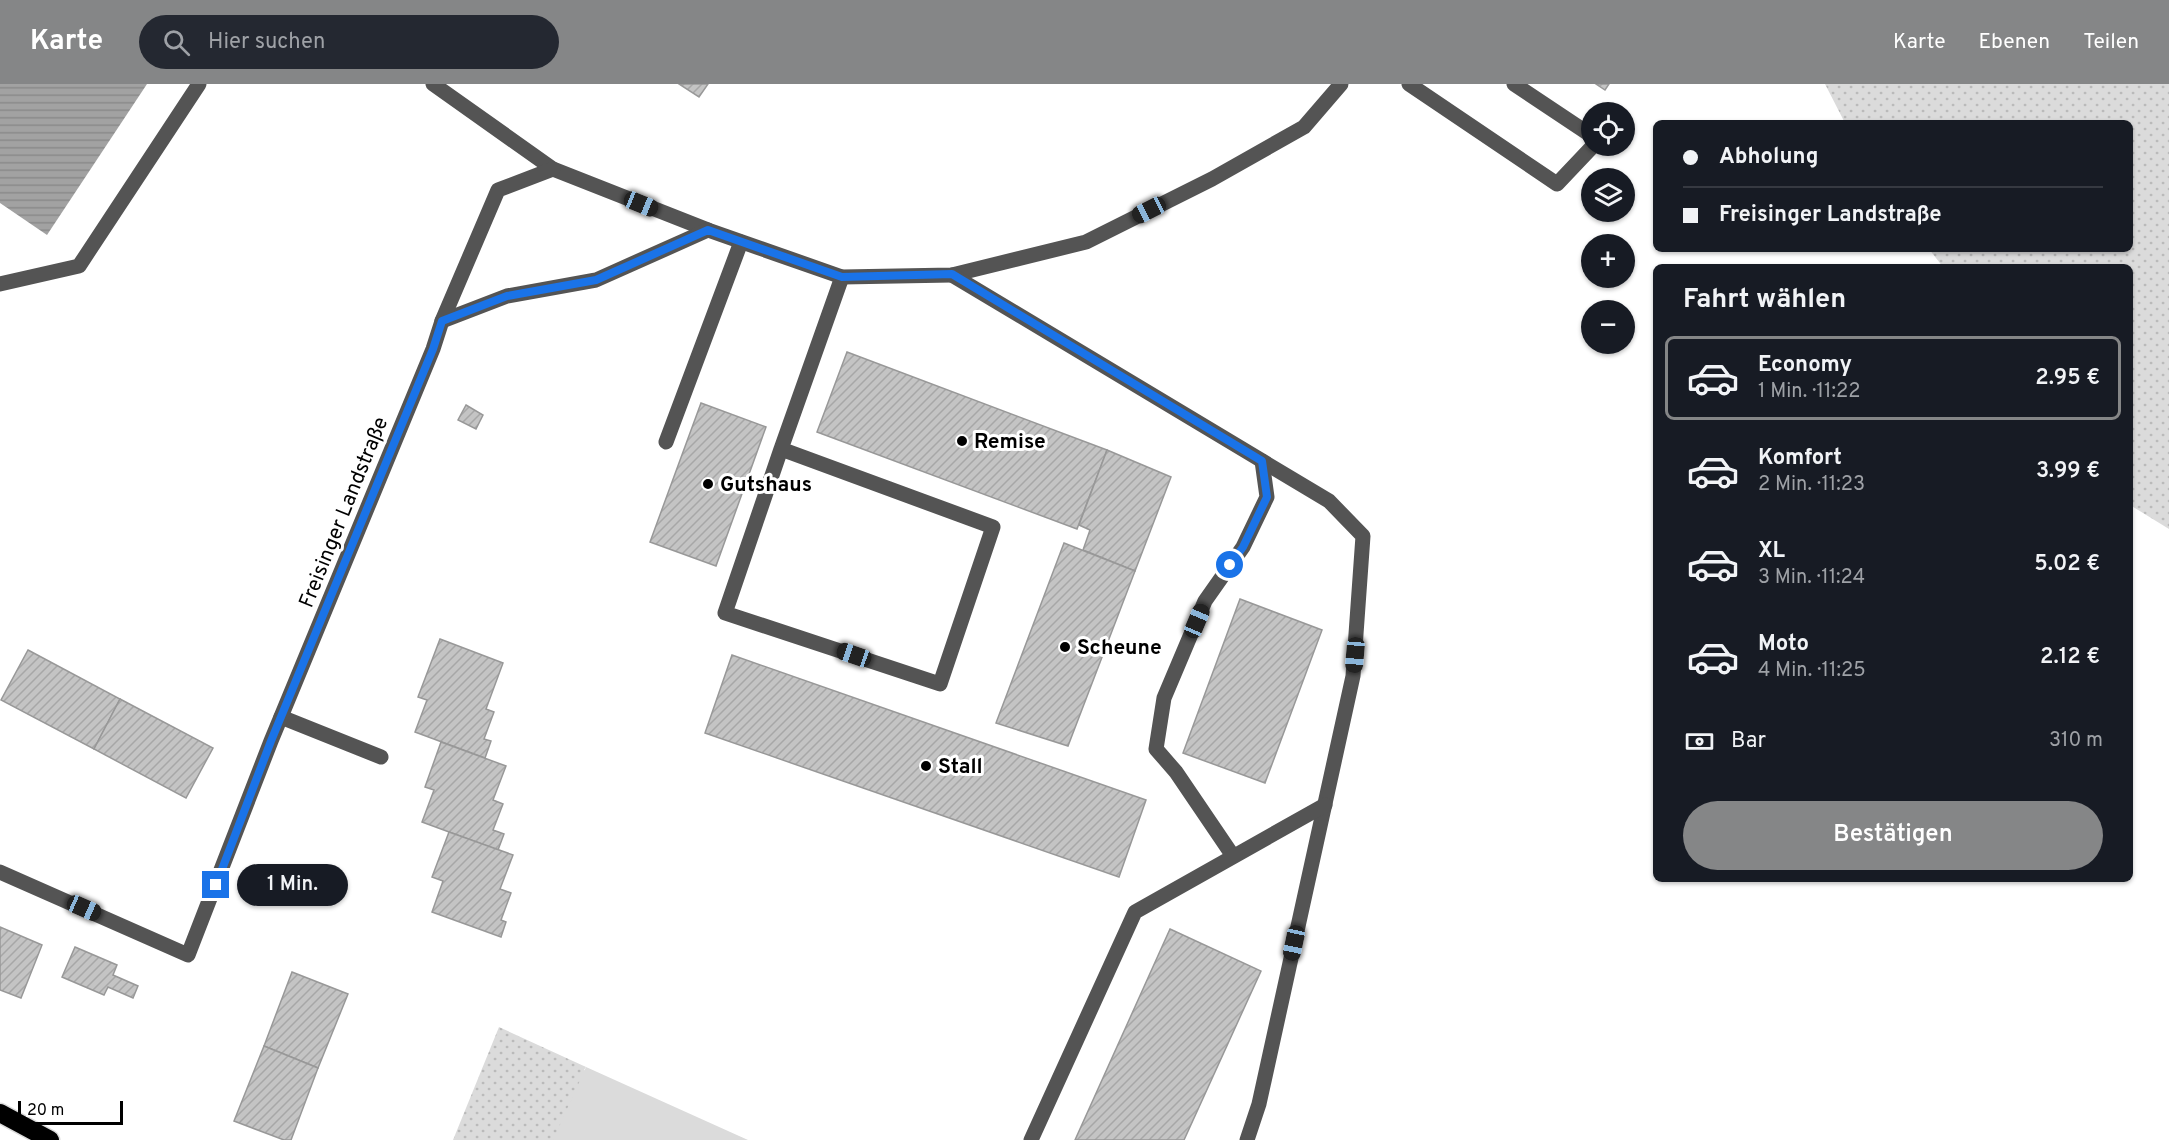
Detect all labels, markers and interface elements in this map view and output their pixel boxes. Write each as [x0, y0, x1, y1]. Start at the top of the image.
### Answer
search box [139, 15, 559, 69]
text: Karte [30, 24, 103, 60]
icon: search [160, 26, 193, 59]
text: Hier suchen [208, 29, 325, 56]
text: Karte [1893, 29, 1945, 56]
text: Ebenen [1978, 29, 2050, 56]
text: Teilen [2083, 29, 2139, 56]
map controls [1581, 102, 1635, 354]
button: locate [1581, 102, 1635, 156]
text: Abholung [1719, 144, 1818, 171]
button: layers [1581, 168, 1635, 222]
car [621, 189, 661, 219]
car [1129, 194, 1169, 226]
text: Freisinger Landstraße [1719, 202, 1942, 229]
button: + [1581, 234, 1635, 288]
text: Fahrt wählen [1683, 283, 1846, 317]
button: − [1581, 300, 1635, 354]
icon: car [1686, 351, 1740, 405]
text: Economy [1758, 352, 1852, 379]
text: 2.95 € [2035, 365, 2100, 392]
text: 1 Min. · 11:22 [1758, 379, 1861, 405]
street label: Freisinger Landstraße [294, 413, 395, 612]
place label: Remise [974, 429, 1046, 456]
marker: Remise [955, 434, 969, 448]
icon: car [1686, 444, 1740, 498]
text: Komfort [1758, 445, 1842, 472]
text: 3.99 € [2036, 458, 2100, 485]
place label: Gutshaus [720, 472, 812, 499]
text: 2 Min. · 11:23 [1758, 472, 1865, 498]
marker: Gutshaus [701, 477, 715, 491]
icon: car [1686, 537, 1740, 591]
text: XL [1758, 538, 1785, 565]
route start [1216, 551, 1243, 578]
text: 5.02 € [2034, 551, 2100, 578]
text: 3 Min. · 11:24 [1758, 565, 1865, 591]
car [1182, 601, 1212, 641]
icon: car [1686, 630, 1740, 684]
text: Moto [1758, 631, 1809, 658]
place label: Scheune [1077, 635, 1162, 662]
car [1344, 636, 1366, 674]
marker: Scheune [1058, 640, 1072, 654]
car [834, 641, 874, 669]
text: 2.12 € [2040, 644, 2100, 671]
text: 4 Min. · 11:25 [1758, 658, 1866, 684]
icon: cash [1683, 725, 1716, 758]
text: Bar [1731, 728, 1766, 755]
text: 310 m [2049, 728, 2103, 754]
place label: Stall [938, 754, 983, 781]
marker: Stall [919, 759, 933, 773]
button: Bestätigen [1683, 801, 2103, 870]
callout: 1 Min. [237, 864, 348, 906]
route end [202, 871, 229, 898]
text: 1 Min. [267, 872, 318, 898]
car [64, 892, 104, 924]
car [1281, 924, 1307, 962]
scale bar [18, 1098, 123, 1126]
text: 20 m [27, 1101, 64, 1121]

